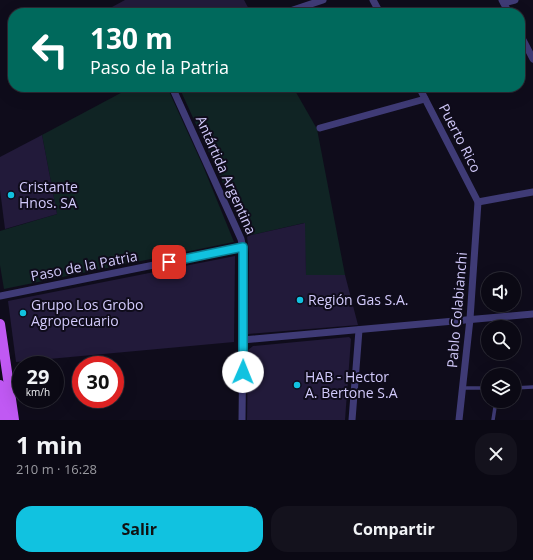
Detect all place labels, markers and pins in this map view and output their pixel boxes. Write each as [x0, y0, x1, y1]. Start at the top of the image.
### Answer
place label: Cristante Hnos. SA [19, 177, 78, 212]
marker: Cristante Hnos. SA [6, 190, 16, 200]
pin [152, 245, 186, 279]
place label: Región Gas S.A. [308, 290, 408, 309]
place label: Grupo Los Grobo Agropecuario [31, 295, 143, 330]
marker: Región Gas S.A. [295, 295, 305, 305]
marker: Grupo Los Grobo Agropecuario [18, 308, 28, 318]
place label: HAB - Hector A. Bertone S.A [305, 367, 398, 402]
marker: HAB - Hector A. Bertone S.A [292, 380, 302, 390]

